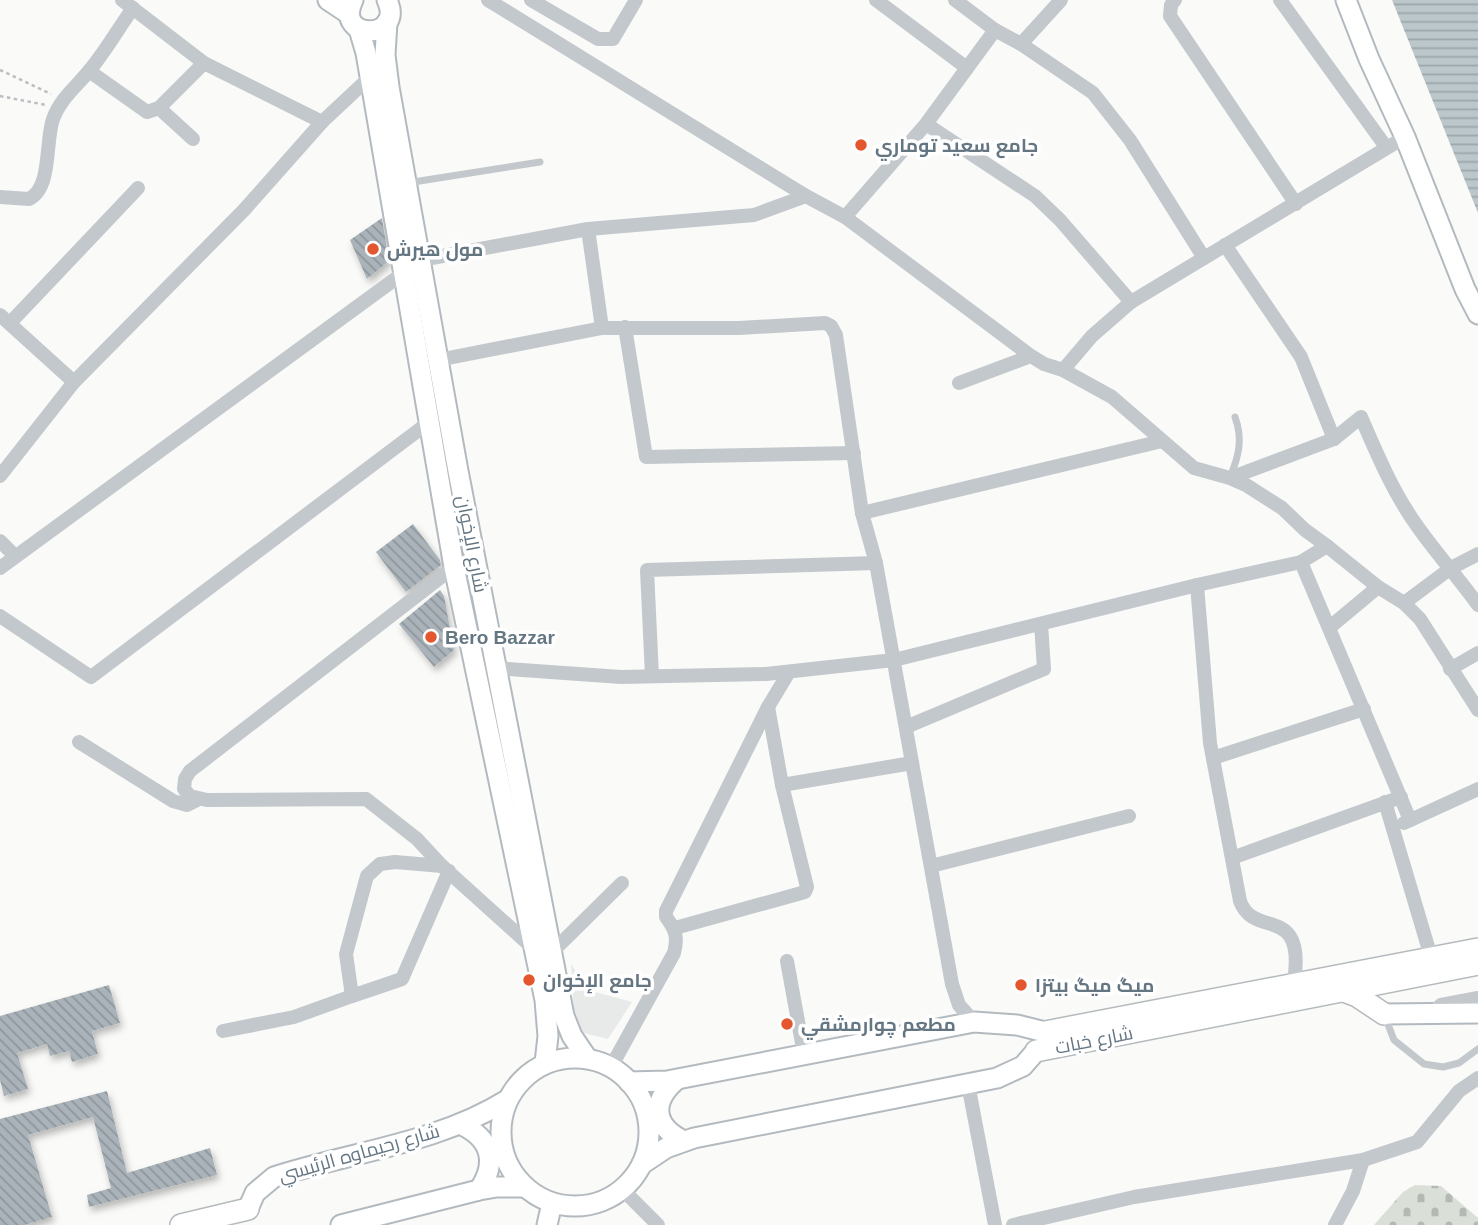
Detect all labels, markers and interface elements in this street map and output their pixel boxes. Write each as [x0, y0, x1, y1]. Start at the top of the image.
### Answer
place label: جامع سعيد توماري [875, 135, 1038, 161]
marker: جامع سعيد توماري [853, 137, 869, 153]
place label: مول هيرش [387, 239, 483, 262]
marker: مول هيرش [365, 241, 381, 257]
street label: شارع الإخوان [449, 494, 492, 595]
place label: Bero Bazzar [445, 627, 555, 648]
marker: Bero Bazzar [423, 629, 439, 645]
place label: جامع الإخوان [543, 970, 652, 994]
marker: جامع الإخوان [521, 972, 537, 988]
place label: ميگ ميگ بيتزا [1035, 975, 1154, 997]
marker: ميگ ميگ بيتزا [1013, 977, 1029, 993]
place label: مطعم چوارمشقي [801, 1014, 956, 1040]
marker: مطعم چوارمشقي [779, 1016, 795, 1032]
street label: شارع خبات [1053, 1022, 1135, 1061]
street label: شارع رحيماوه الرئيسي [276, 1120, 443, 1190]

